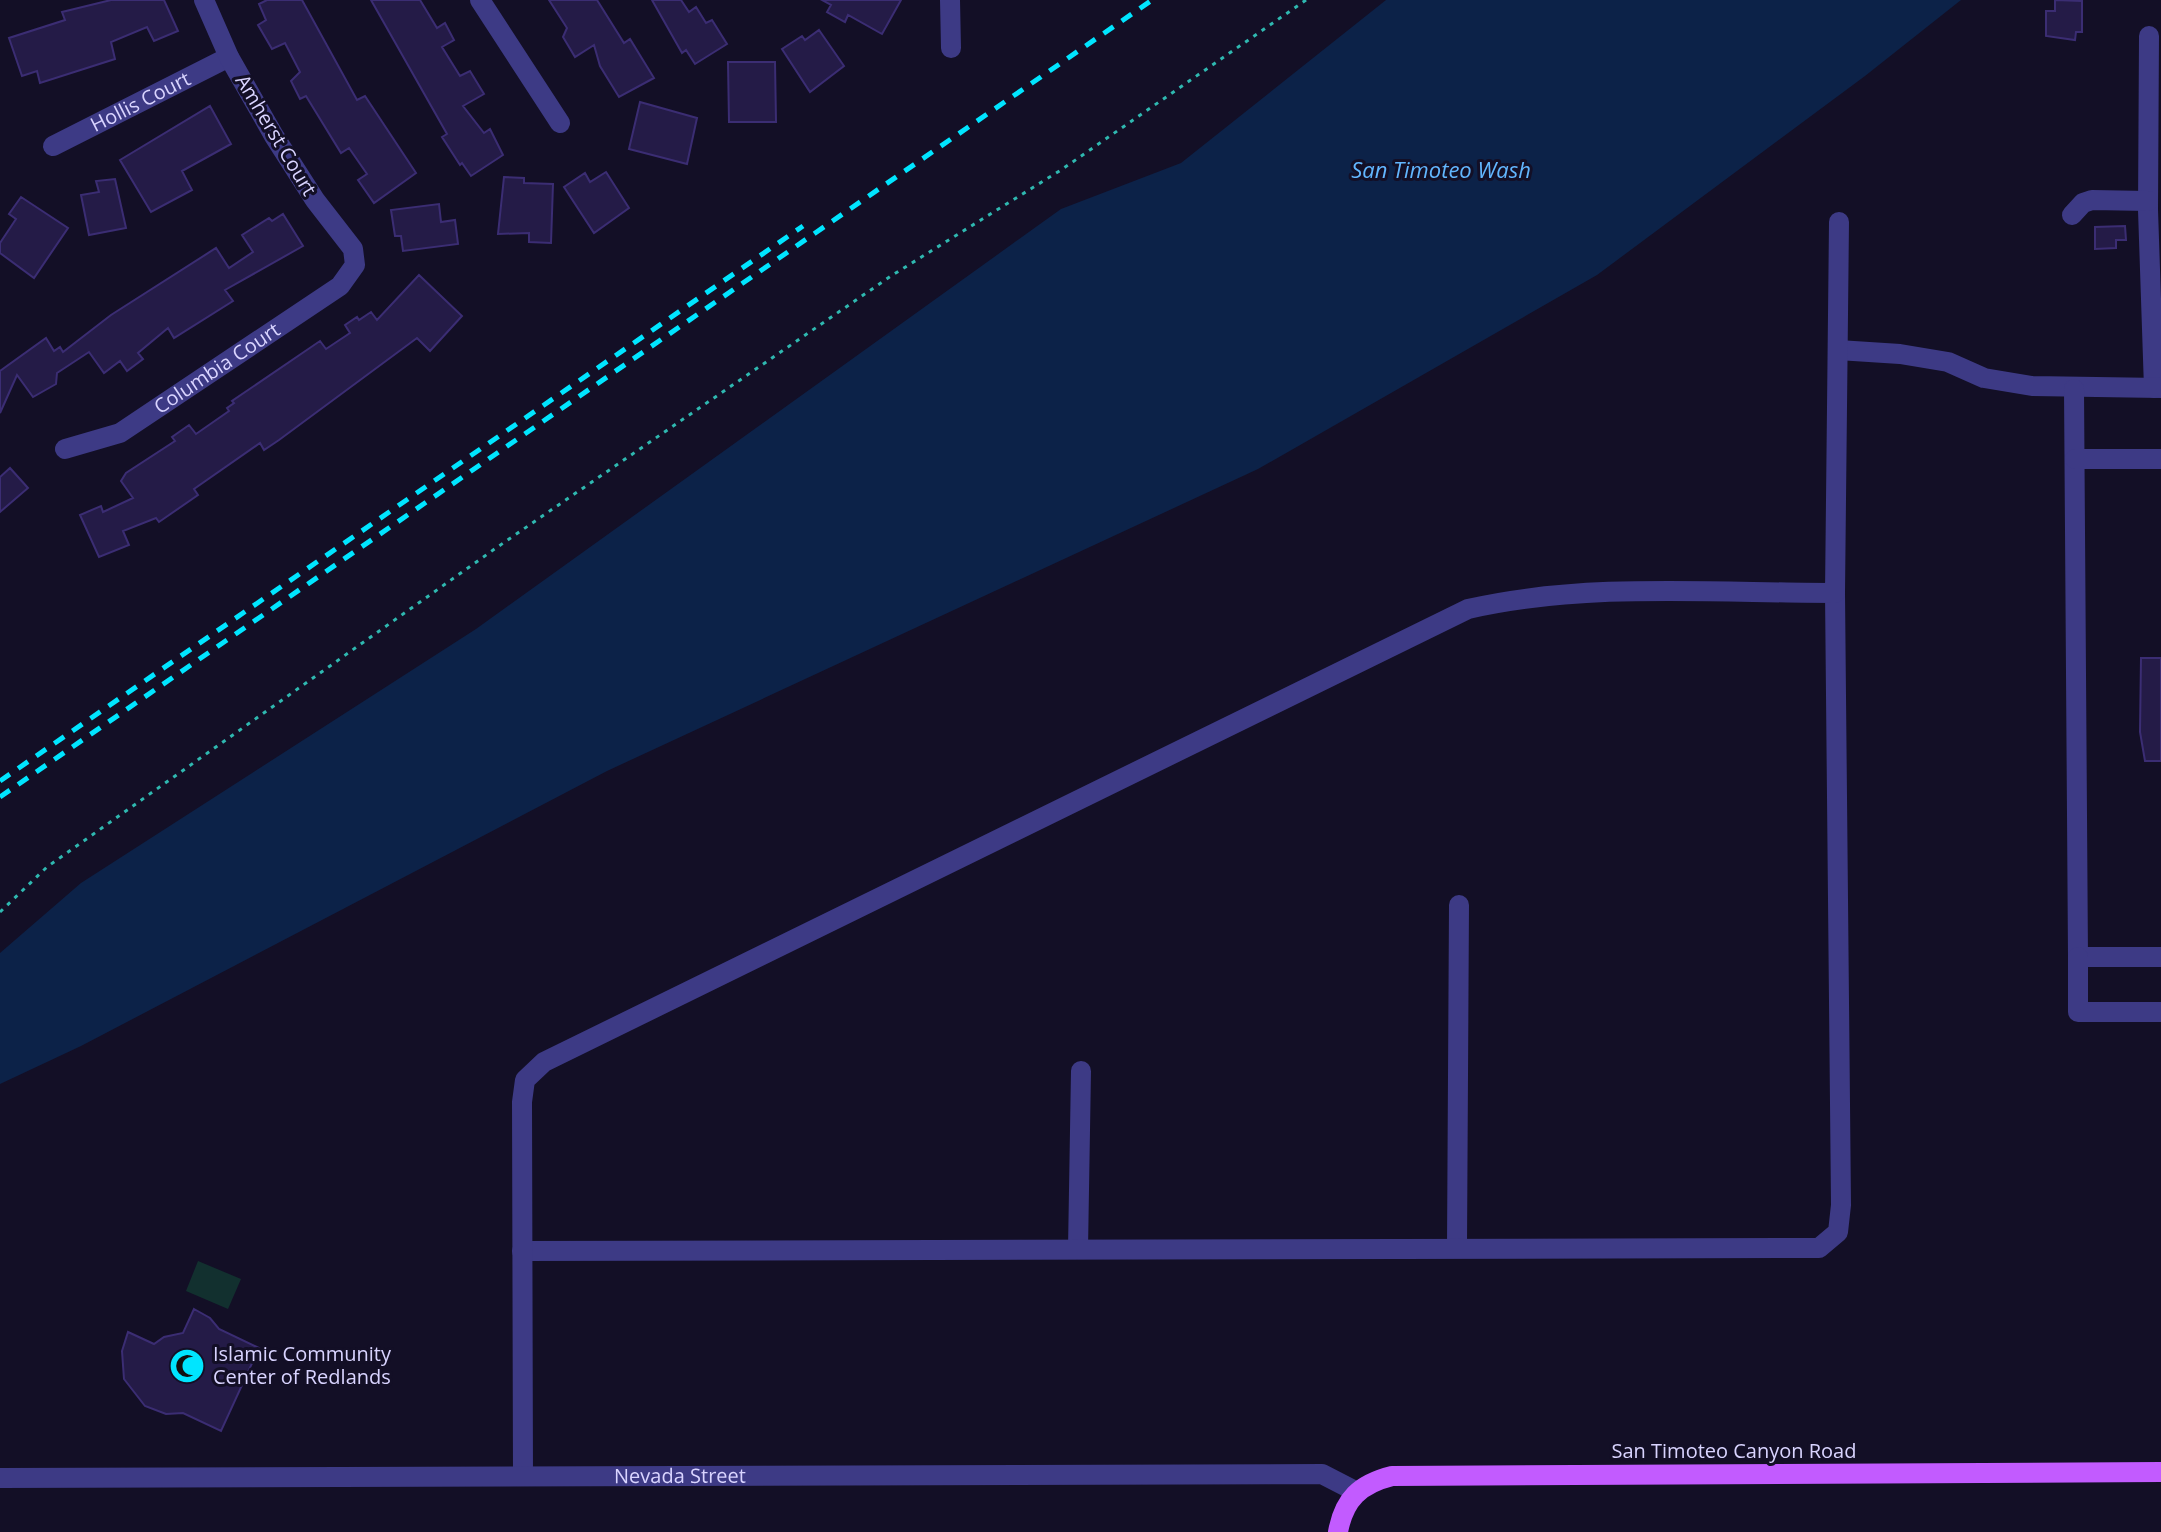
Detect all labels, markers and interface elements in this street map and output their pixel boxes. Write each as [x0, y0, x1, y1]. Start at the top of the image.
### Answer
street label: Hollis Court [86, 65, 195, 138]
street label: Amherst Court [230, 69, 323, 200]
water label: San Timoteo Wash [1351, 154, 1531, 184]
street label: Columbia Court [148, 316, 285, 420]
place label: Islamic Community Center of Redlands [213, 1340, 392, 1390]
mosque icon: Islamic Community Center of Redlands [168, 1347, 206, 1385]
street label: San Timoteo Canyon Road [1612, 1437, 1856, 1464]
street label: Nevada Street [614, 1462, 746, 1489]

